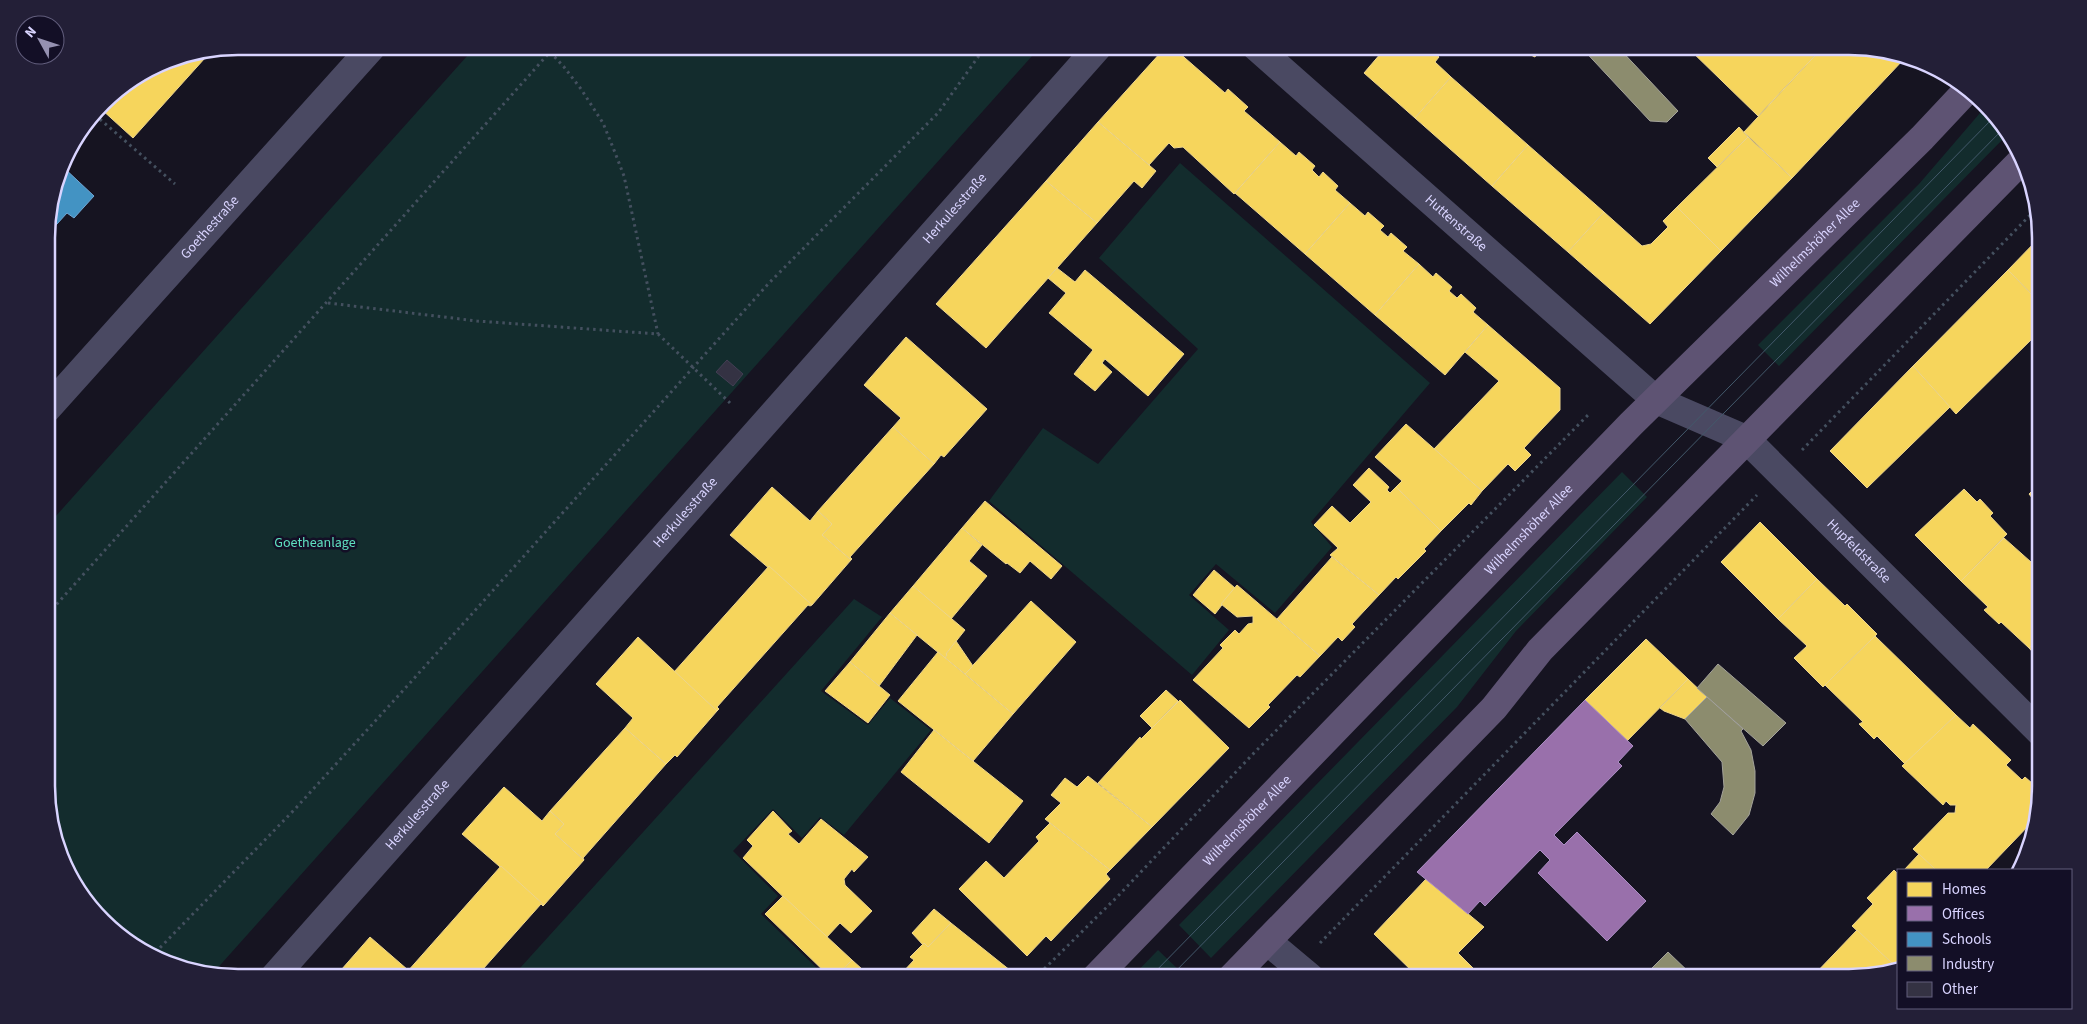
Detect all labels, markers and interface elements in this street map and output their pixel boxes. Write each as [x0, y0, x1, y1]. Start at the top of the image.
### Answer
north arrow [15, 15, 65, 65]
text: N [20, 22, 41, 42]
street label: Herkulesstraße [918, 169, 992, 248]
street label: Huttenstraße [1420, 190, 1492, 256]
street label: Goethestraße [176, 191, 244, 264]
street label: Wilhelmshöher Allee [1765, 194, 1865, 292]
street label: Herkulesstraße [649, 473, 722, 552]
street label: Wilhelmshöher Allee [1480, 479, 1578, 580]
street label: Hupfeldstraße [1822, 515, 1895, 588]
park label: Goetheanlage [274, 533, 356, 553]
street label: Wilhelmshöher Allee [1198, 771, 1296, 871]
street label: Herkulesstraße [381, 775, 455, 855]
legend [1897, 869, 2072, 1009]
text: Homes [1942, 879, 1986, 900]
text: Offices [1942, 904, 1985, 925]
text: Schools [1942, 929, 1991, 950]
text: Industry [1942, 954, 1994, 975]
text: Other [1942, 979, 1979, 1000]

